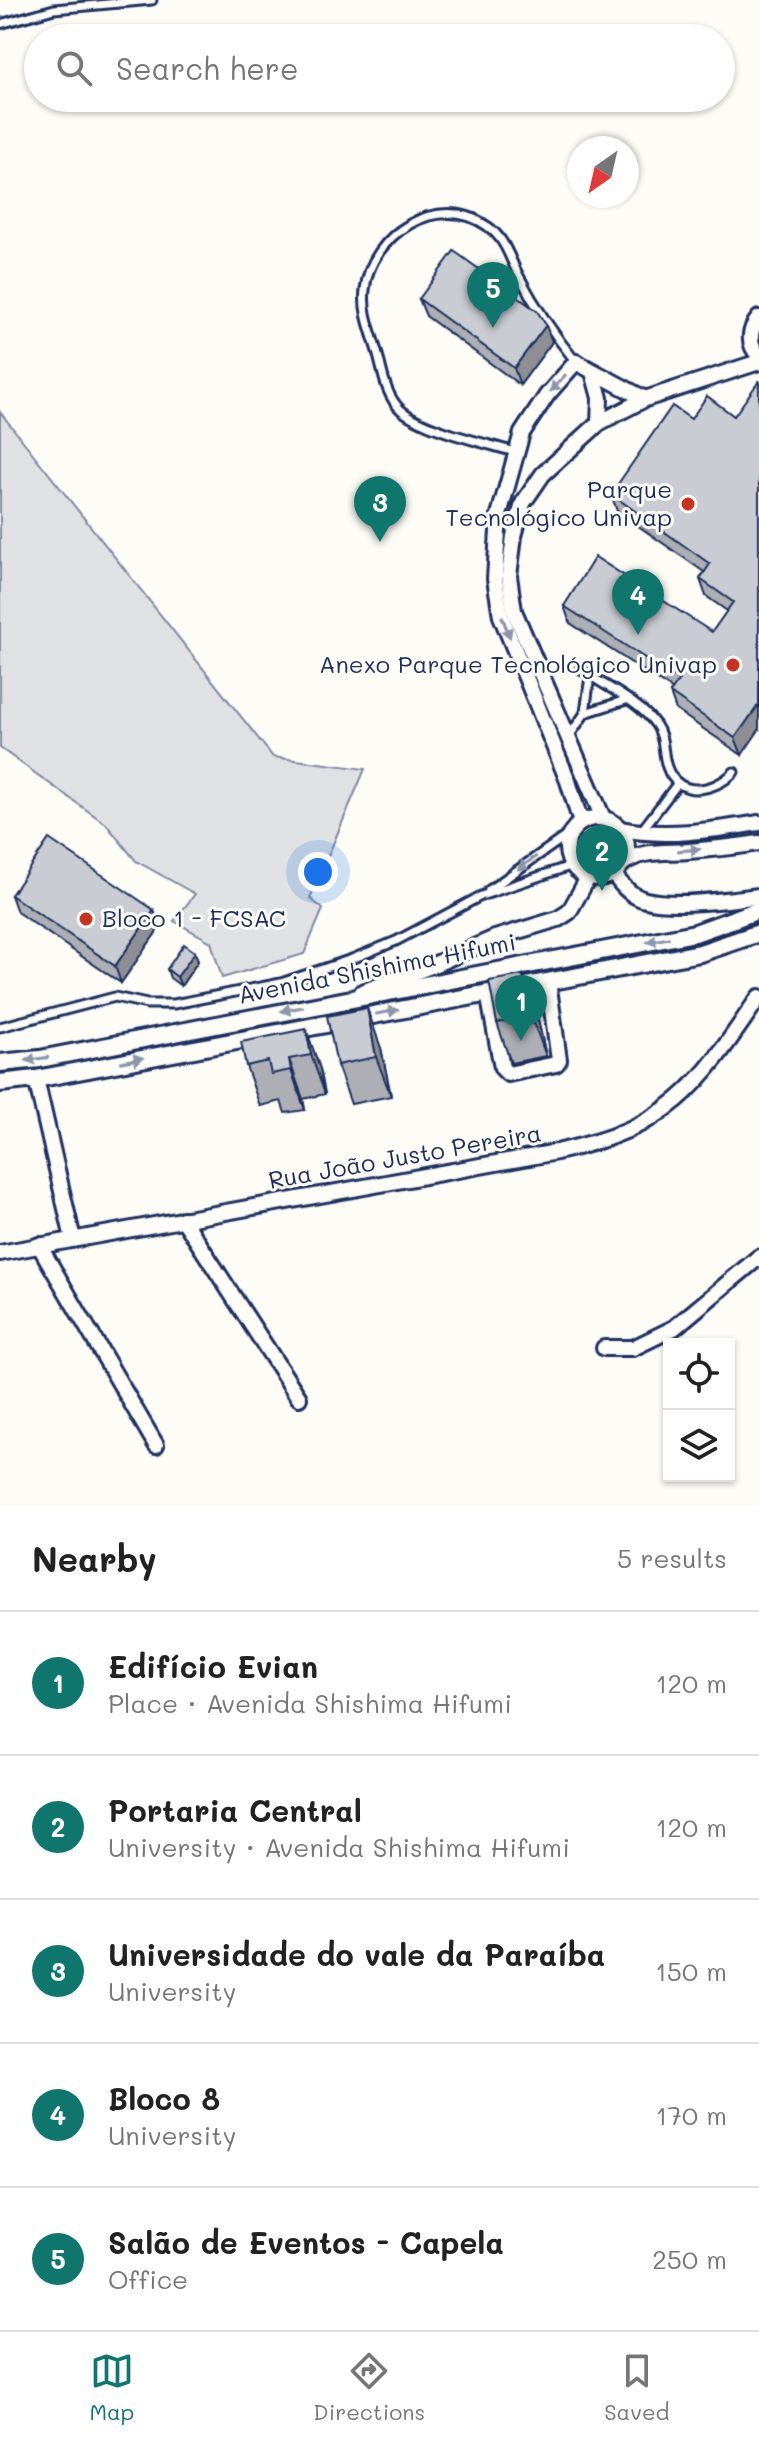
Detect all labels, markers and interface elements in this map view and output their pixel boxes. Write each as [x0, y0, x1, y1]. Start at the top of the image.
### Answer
search box [24, 24, 735, 112]
icon: search [52, 46, 96, 90]
text: Search here [116, 48, 299, 88]
north arrow [567, 136, 639, 208]
pin: 5 [467, 262, 519, 328]
one-way arrow [549, 374, 567, 393]
place label: Parque Tecnológico Univap [445, 473, 672, 532]
pin: 3 [354, 476, 406, 542]
marker: Parque Tecnológico Univap [679, 495, 697, 513]
pin: 4 [612, 569, 664, 635]
one-way arrow [500, 615, 513, 639]
place label: Anexo Parque Tecnológico Univap [319, 648, 717, 679]
marker: Anexo Parque Tecnológico Univap [724, 656, 742, 674]
pin: 2 [576, 825, 628, 891]
one-way arrow [677, 843, 702, 856]
your location [298, 852, 338, 892]
one-way arrow [516, 855, 537, 870]
place label: Bloco 1 - FCSAC [102, 902, 286, 933]
marker: Bloco 1 - FCSAC [77, 910, 95, 928]
street label: Avenida Shishima Hifumi [235, 925, 518, 1010]
one-way arrow [645, 935, 670, 947]
pin: 1 [495, 975, 547, 1041]
one-way arrow [280, 1003, 305, 1016]
one-way arrow [375, 1005, 400, 1017]
one-way arrow [24, 1053, 49, 1066]
one-way arrow [120, 1054, 145, 1066]
street label: Rua João Justo Pereira [266, 1116, 544, 1195]
map controls [663, 1338, 735, 1482]
button: locate [663, 1338, 735, 1410]
button: layers [663, 1410, 735, 1482]
text: Nearby [32, 1536, 157, 1581]
text: 5 results [617, 1541, 727, 1575]
text: Edifício Evian [108, 1646, 318, 1686]
text: 1 [52, 1666, 64, 1700]
text: 120 m [656, 1666, 727, 1700]
text: Place · Avenida Shishima Hifumi [108, 1686, 512, 1720]
text: Portaria Central [108, 1790, 362, 1830]
text: 2 [51, 1810, 65, 1844]
text: 120 m [656, 1810, 727, 1844]
text: University · Avenida Shishima Hifumi [108, 1830, 570, 1864]
text: Universidade do vale da Paraíba [108, 1934, 605, 1974]
text: 3 [50, 1954, 66, 1988]
text: 150 m [655, 1954, 727, 1988]
text: University [108, 1974, 236, 2008]
text: Bloco 8 [108, 2078, 220, 2118]
text: 4 [50, 2098, 66, 2132]
text: 170 m [656, 2098, 727, 2132]
text: University [108, 2118, 236, 2152]
text: Salão de Eventos - Capela [108, 2222, 504, 2262]
text: 5 [50, 2242, 66, 2276]
text: 250 m [652, 2242, 727, 2276]
text: Office [108, 2262, 188, 2296]
tab: Map [90, 2349, 134, 2426]
tab: Directions [313, 2349, 425, 2426]
tab: Saved [604, 2349, 669, 2426]

